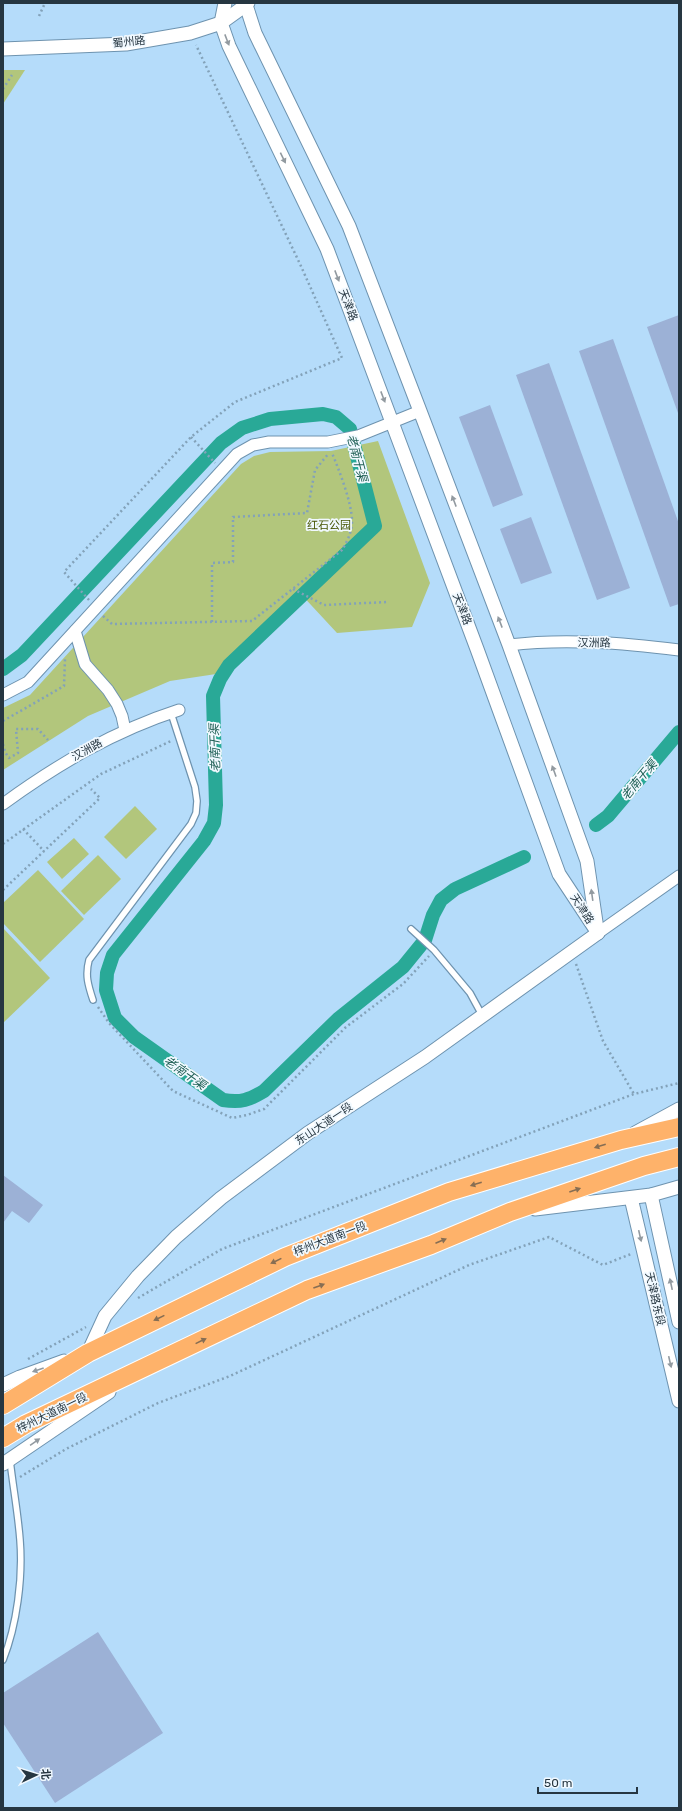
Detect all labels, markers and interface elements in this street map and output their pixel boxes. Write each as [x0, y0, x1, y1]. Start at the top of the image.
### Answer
street label: 蜀州路 [112, 34, 146, 50]
one-way arrow [225, 35, 231, 47]
one-way arrow [280, 152, 286, 163]
one-way arrow [335, 270, 341, 282]
street label: 天津路 [336, 287, 360, 323]
one-way arrow [381, 392, 387, 404]
water label: 老南干渠 [344, 433, 370, 485]
one-way arrow [450, 494, 456, 506]
park label: 红石公园 [307, 519, 351, 532]
street label: 天津路 [450, 591, 474, 627]
one-way arrow [496, 616, 502, 628]
street label: 汉洲路 [577, 636, 611, 650]
water label: 老南干渠 [207, 722, 223, 772]
street label: 汉洲路 [69, 736, 105, 764]
water label: 老南干渠 [618, 756, 661, 803]
one-way arrow [551, 764, 557, 776]
one-way arrow [589, 889, 595, 901]
street label: 天津路 [568, 892, 596, 926]
water label: 老南干渠 [161, 1053, 210, 1094]
street label: 东山大道一段 [293, 1100, 355, 1148]
one-way arrow [594, 1143, 606, 1149]
one-way arrow [470, 1181, 482, 1187]
one-way arrow [570, 1186, 582, 1192]
street label: 梓州大道南一段 [292, 1219, 368, 1259]
one-way arrow [638, 1229, 644, 1242]
one-way arrow [435, 1238, 447, 1244]
one-way arrow [271, 1258, 282, 1264]
street label: 天津路东段 [642, 1271, 668, 1327]
one-way arrow [667, 1278, 673, 1290]
one-way arrow [313, 1283, 325, 1289]
one-way arrow [154, 1315, 165, 1321]
one-way arrow [196, 1338, 207, 1344]
one-way arrow [667, 1356, 673, 1368]
one-way arrow [31, 1368, 43, 1374]
street label: 梓州大道南一段 [15, 1390, 89, 1436]
one-way arrow [30, 1438, 41, 1446]
north arrow [16, 1755, 56, 1795]
text: 北 [39, 1768, 52, 1780]
scale bar [538, 1769, 637, 1795]
text: 50 m [544, 1776, 572, 1790]

